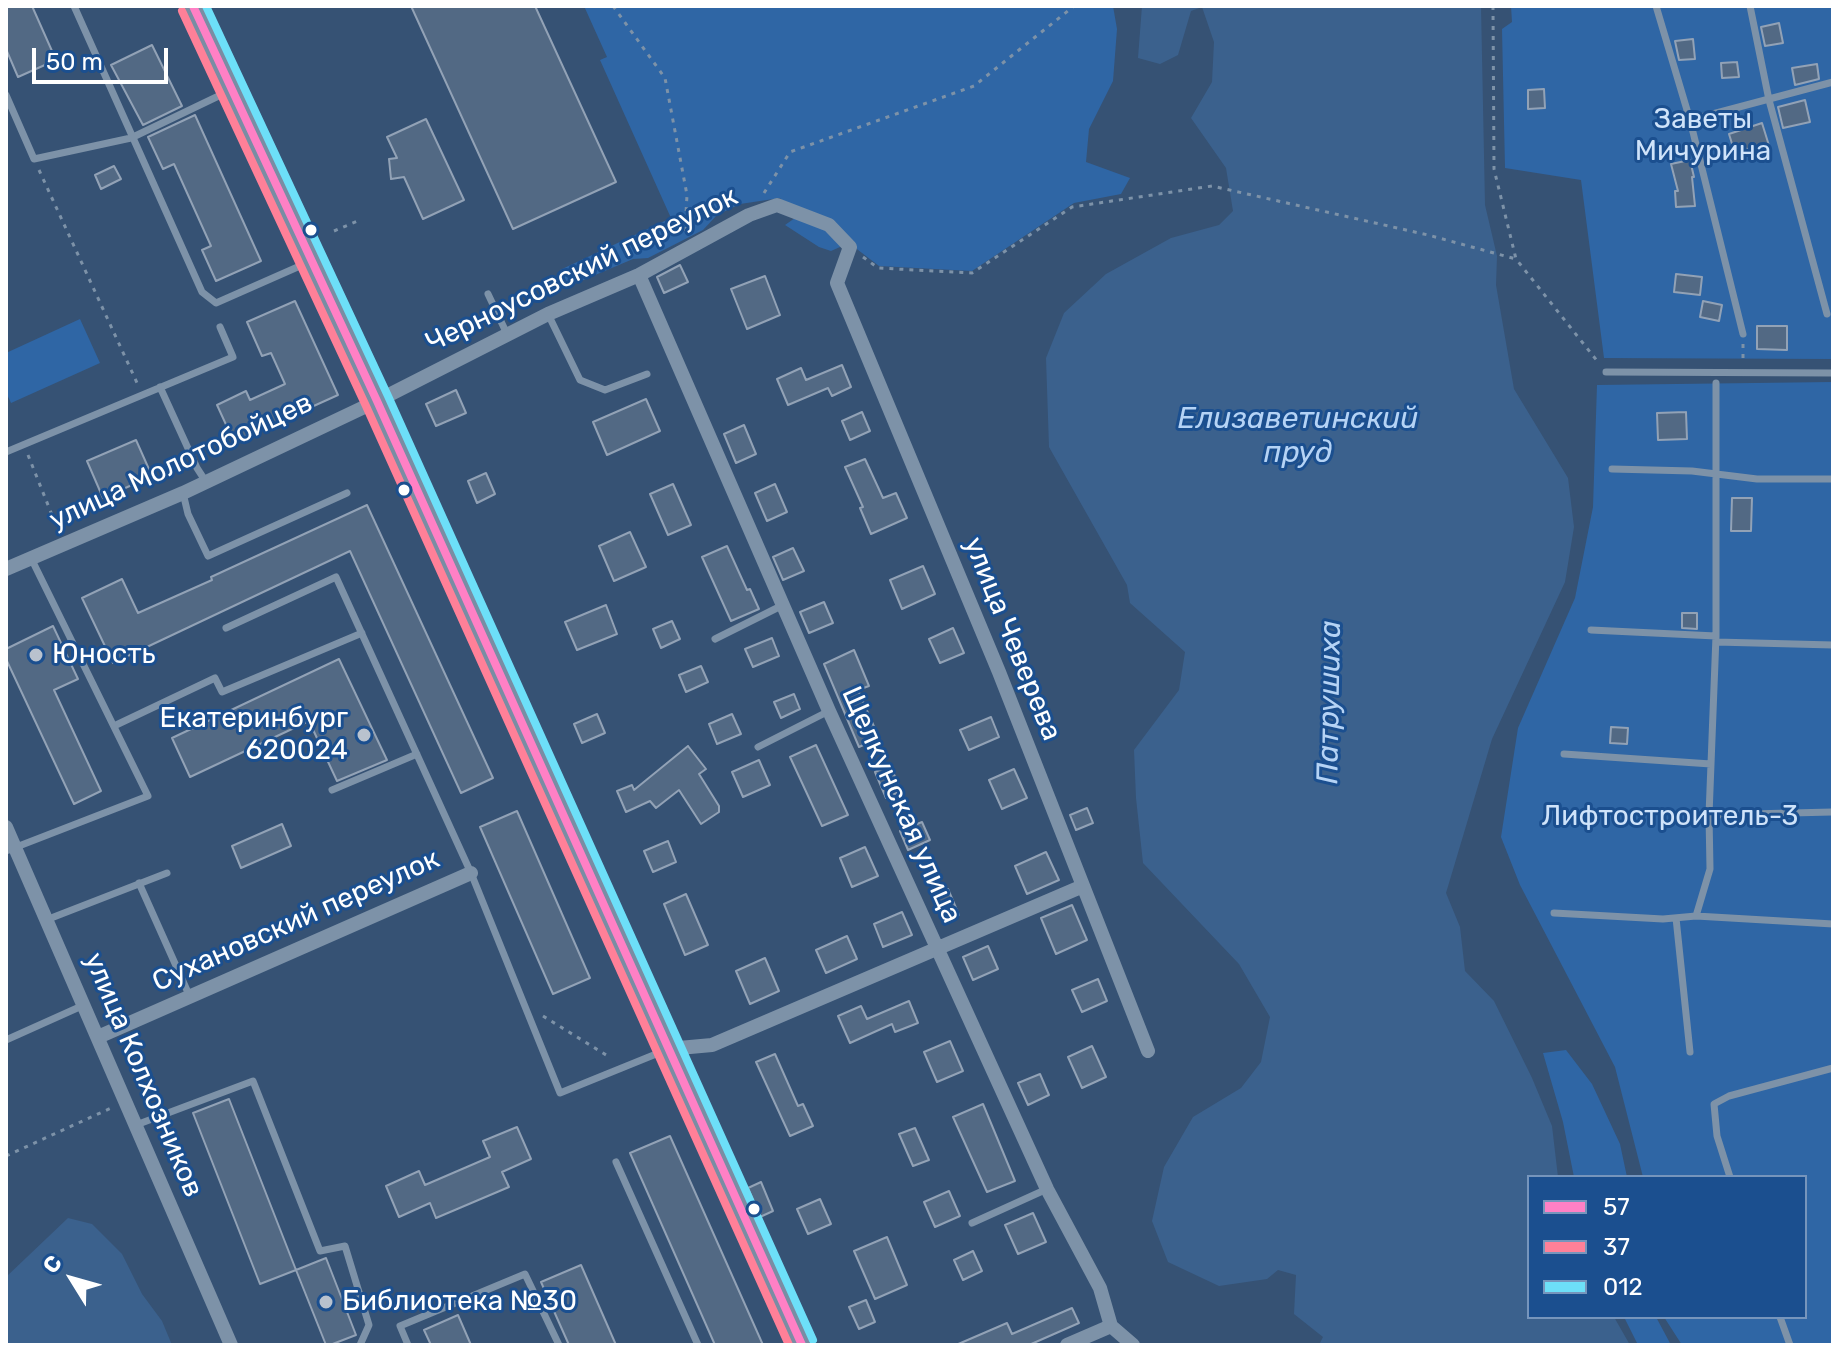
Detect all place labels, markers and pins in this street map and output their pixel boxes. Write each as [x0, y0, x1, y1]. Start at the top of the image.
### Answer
unlabelled marker [303, 222, 319, 238]
unlabelled marker [396, 482, 412, 498]
place label: Юность [52, 638, 156, 672]
marker: Юность [27, 646, 45, 664]
place label: Екатеринбург 620024 [159, 702, 348, 768]
marker: Екатеринбург 620024 [355, 726, 373, 744]
unlabelled marker [746, 1201, 762, 1217]
place label: Библиотека №30 [342, 1285, 577, 1319]
marker: Библиотека №30 [317, 1293, 335, 1311]

